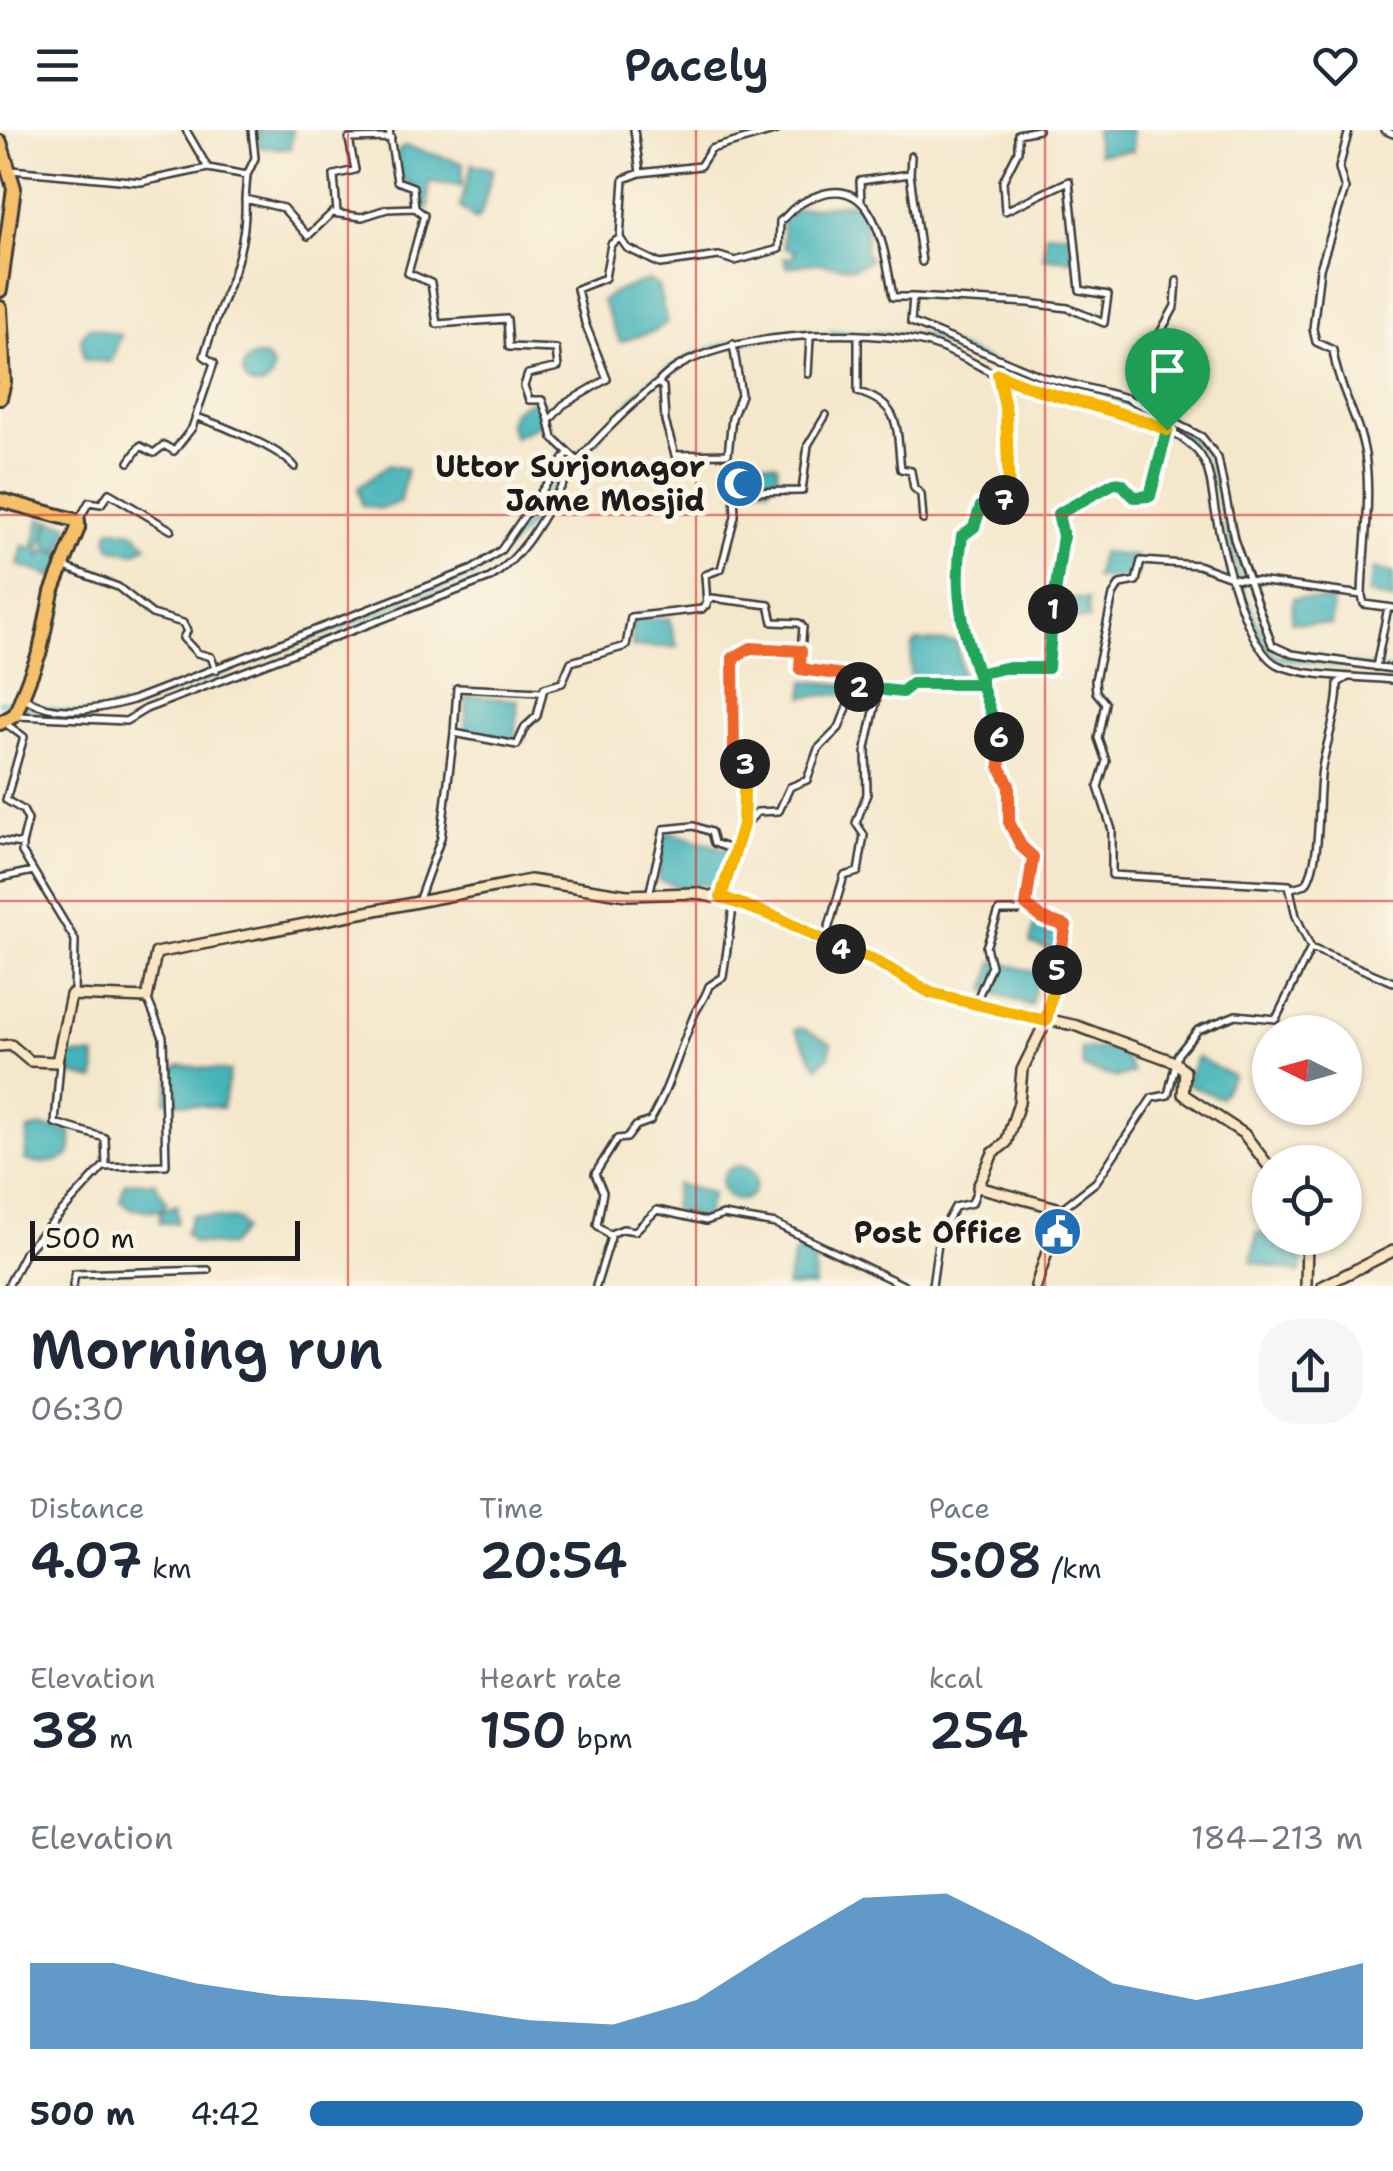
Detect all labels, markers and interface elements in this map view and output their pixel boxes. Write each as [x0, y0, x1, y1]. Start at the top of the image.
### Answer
text: Pacely [624, 35, 769, 95]
icon: menu [30, 38, 85, 93]
icon: heart [1308, 38, 1363, 93]
pin [1125, 328, 1210, 431]
icon: arrive [1140, 343, 1195, 398]
place label: Uttor Surjonagor Jame Mosjid [435, 446, 705, 521]
mosque icon: Uttor Surjonagor Jame Mosjid [714, 457, 766, 509]
pin: 7 [979, 475, 1029, 525]
text: 7 [994, 481, 1014, 519]
pin: 1 [1028, 584, 1078, 634]
text: 1 [1047, 590, 1059, 628]
pin: 2 [834, 662, 884, 712]
text: 2 [849, 668, 869, 706]
pin: 6 [974, 712, 1024, 762]
text: 6 [989, 718, 1009, 756]
pin: 3 [720, 739, 770, 789]
text: 3 [735, 745, 755, 783]
pin: 4 [816, 924, 866, 974]
text: 4 [831, 930, 851, 968]
pin: 5 [1032, 945, 1082, 995]
text: 5 [1048, 951, 1066, 989]
north arrow [1252, 1015, 1362, 1125]
map controls [1252, 1015, 1362, 1255]
button: locate [1252, 1145, 1362, 1255]
public building icon: Post Office [1031, 1206, 1083, 1258]
place label: Post Office [854, 1212, 1022, 1253]
scale bar [30, 1216, 300, 1260]
text: 500 m [45, 1219, 135, 1257]
text: Morning run [30, 1312, 383, 1386]
button: share [1258, 1319, 1363, 1424]
text: 06:30 [30, 1387, 124, 1430]
text: Distance [30, 1489, 145, 1527]
text: Time [479, 1489, 544, 1527]
text: Pace [929, 1489, 990, 1527]
text: 4.07 [30, 1527, 142, 1594]
text: 20:54 [479, 1527, 628, 1594]
text: 5:08 [929, 1527, 1042, 1594]
text: km [142, 1549, 192, 1587]
text: /km [1042, 1549, 1102, 1587]
text: Elevation [30, 1659, 155, 1697]
text: Heart rate [479, 1659, 622, 1697]
text: kcal [929, 1659, 983, 1697]
text: 38 [30, 1697, 99, 1764]
text: 150 [479, 1697, 567, 1764]
text: 254 [929, 1697, 1029, 1764]
text: m [99, 1719, 133, 1757]
text: bpm [567, 1719, 633, 1757]
text: Elevation [30, 1816, 173, 1859]
text: 184–213 m [1191, 1816, 1363, 1859]
text: 500 m [30, 2092, 135, 2135]
text: 4:42 [190, 2092, 261, 2135]

